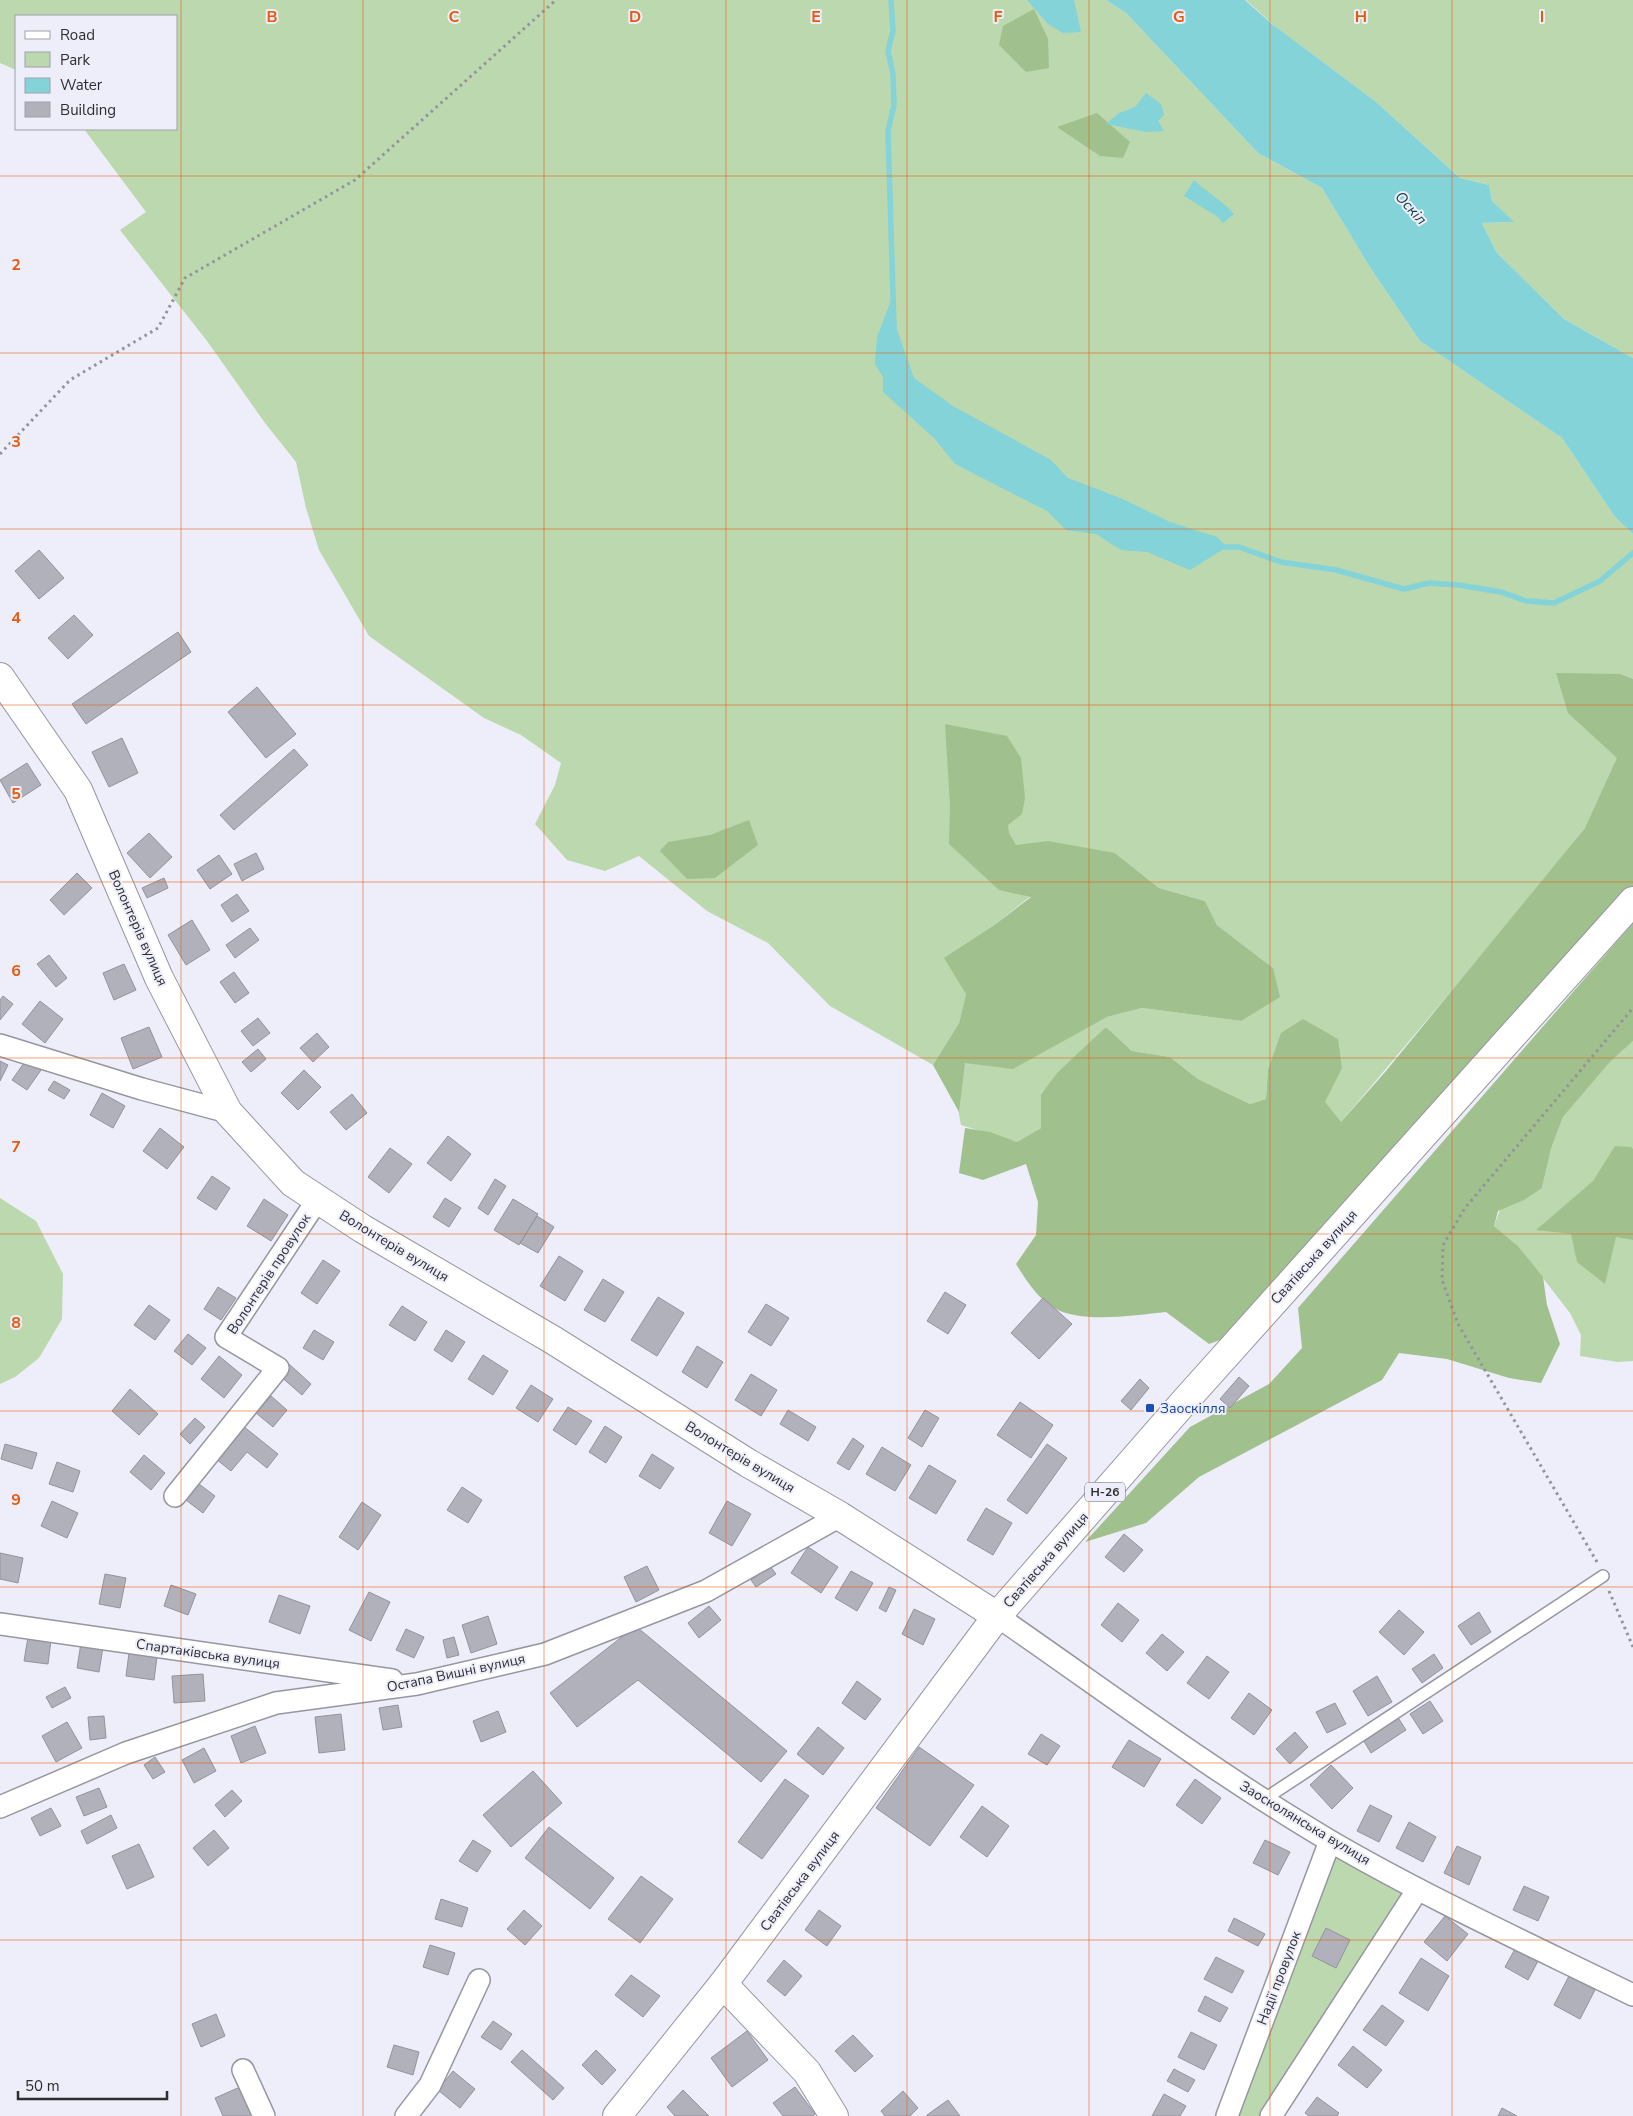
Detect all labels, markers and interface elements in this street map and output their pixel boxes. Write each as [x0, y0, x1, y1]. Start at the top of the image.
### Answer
text: B [266, 6, 278, 28]
text: C [449, 6, 460, 28]
text: D [629, 6, 641, 28]
text: E [811, 6, 821, 28]
text: F [994, 6, 1003, 28]
text: G [1173, 6, 1185, 28]
text: H [1355, 6, 1367, 28]
text: I [1540, 6, 1544, 28]
legend [15, 15, 178, 130]
text: Road [60, 25, 95, 45]
text: Park [60, 50, 90, 70]
text: Water [60, 75, 103, 95]
text: Building [60, 100, 116, 120]
water label: Оскіл [1391, 187, 1431, 229]
text: 2 [11, 254, 21, 276]
text: 3 [11, 431, 21, 453]
text: 4 [11, 607, 21, 629]
text: 5 [11, 783, 21, 805]
street label: Волонтерів вулиця [104, 867, 172, 989]
text: 6 [11, 960, 21, 982]
text: 7 [11, 1136, 21, 1158]
street label: Волонтерів вулиця [336, 1206, 452, 1286]
street label: Сватівська вулиця [1266, 1206, 1362, 1308]
street label: Волонтерів провулок [223, 1209, 316, 1338]
text: 8 [11, 1312, 21, 1334]
place label: Заоскілля [1160, 1399, 1225, 1418]
marker: Заоскілля [1144, 1402, 1156, 1414]
street label: Волонтерів вулиця [682, 1417, 798, 1497]
road number: Н-26 [1085, 1482, 1125, 1501]
text: 9 [11, 1489, 21, 1511]
street label: Сватівська вулиця [999, 1508, 1093, 1612]
street label: Спартаківська вулиця [135, 1635, 281, 1673]
street label: Остапа Вишні вулиця [385, 1649, 527, 1697]
street label: Заосколянська вулиця [1236, 1776, 1374, 1870]
street label: Сватівська вулиця [756, 1827, 844, 1935]
street label: Надії провулок [1252, 1928, 1306, 2028]
scale bar [18, 2068, 166, 2100]
text: 50 m [25, 2076, 60, 2096]

